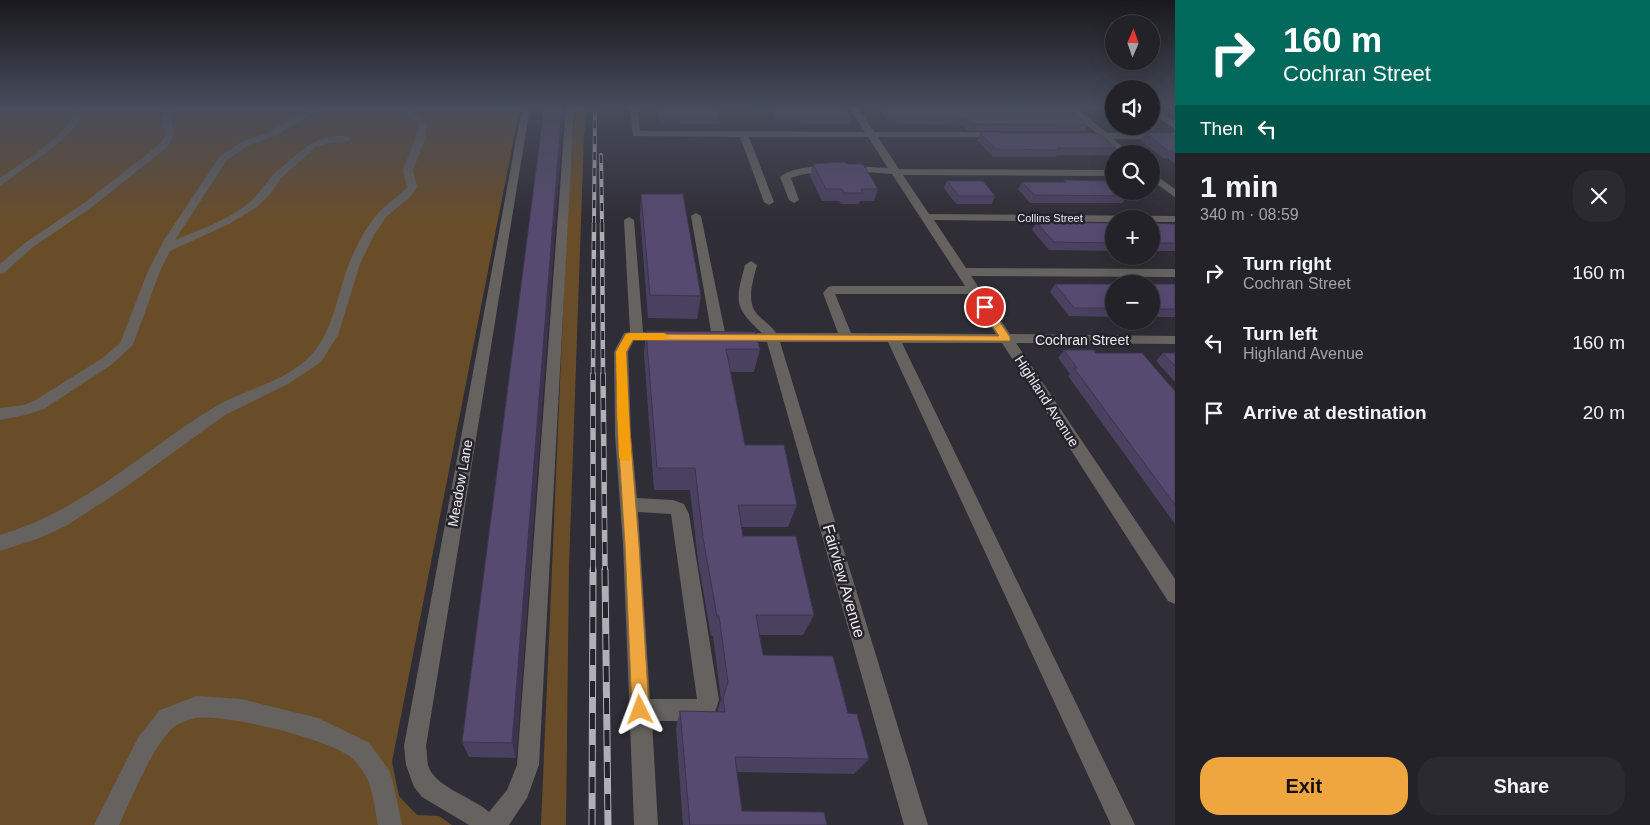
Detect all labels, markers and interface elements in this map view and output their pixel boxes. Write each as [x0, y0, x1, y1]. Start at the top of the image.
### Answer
north arrow [1105, 15, 1160, 70]
map controls [1105, 15, 1160, 330]
icon: right [1200, 20, 1265, 85]
text: 160 m [1283, 20, 1382, 59]
text: Cochran Street [1283, 61, 1431, 86]
button: sound [1105, 80, 1160, 135]
icon: left [1253, 115, 1281, 143]
text: Then [1200, 118, 1243, 139]
button: search [1105, 145, 1160, 200]
text: 1 min [1200, 170, 1278, 203]
button: close [1573, 170, 1625, 222]
text: 340 m · 08:59 [1200, 206, 1299, 223]
button: + [1105, 210, 1160, 265]
street label: Collins Street [1017, 212, 1083, 224]
text: Turn right [1243, 253, 1331, 274]
icon: right [1200, 259, 1228, 287]
text: 160 m [1572, 262, 1625, 283]
button: − [1105, 275, 1160, 330]
text: Cochran Street [1243, 275, 1351, 292]
pin [964, 286, 1006, 328]
icon: arrive [971, 293, 999, 321]
text: Turn left [1243, 323, 1318, 344]
icon: left [1200, 329, 1228, 357]
street label: Cochran Street [1035, 332, 1129, 348]
text: 160 m [1572, 332, 1625, 353]
text: Highland Avenue [1243, 345, 1364, 362]
street label: Highland Avenue [1012, 352, 1083, 450]
icon: arrive [1200, 399, 1228, 427]
text: Arrive at destination [1243, 402, 1427, 423]
text: 20 m [1583, 402, 1625, 423]
street label: Meadow Lane [444, 438, 476, 528]
street label: Fairview Avenue [820, 522, 868, 640]
position arrow [613, 683, 665, 735]
button: Exit [1200, 757, 1408, 815]
button: Share [1418, 757, 1625, 815]

